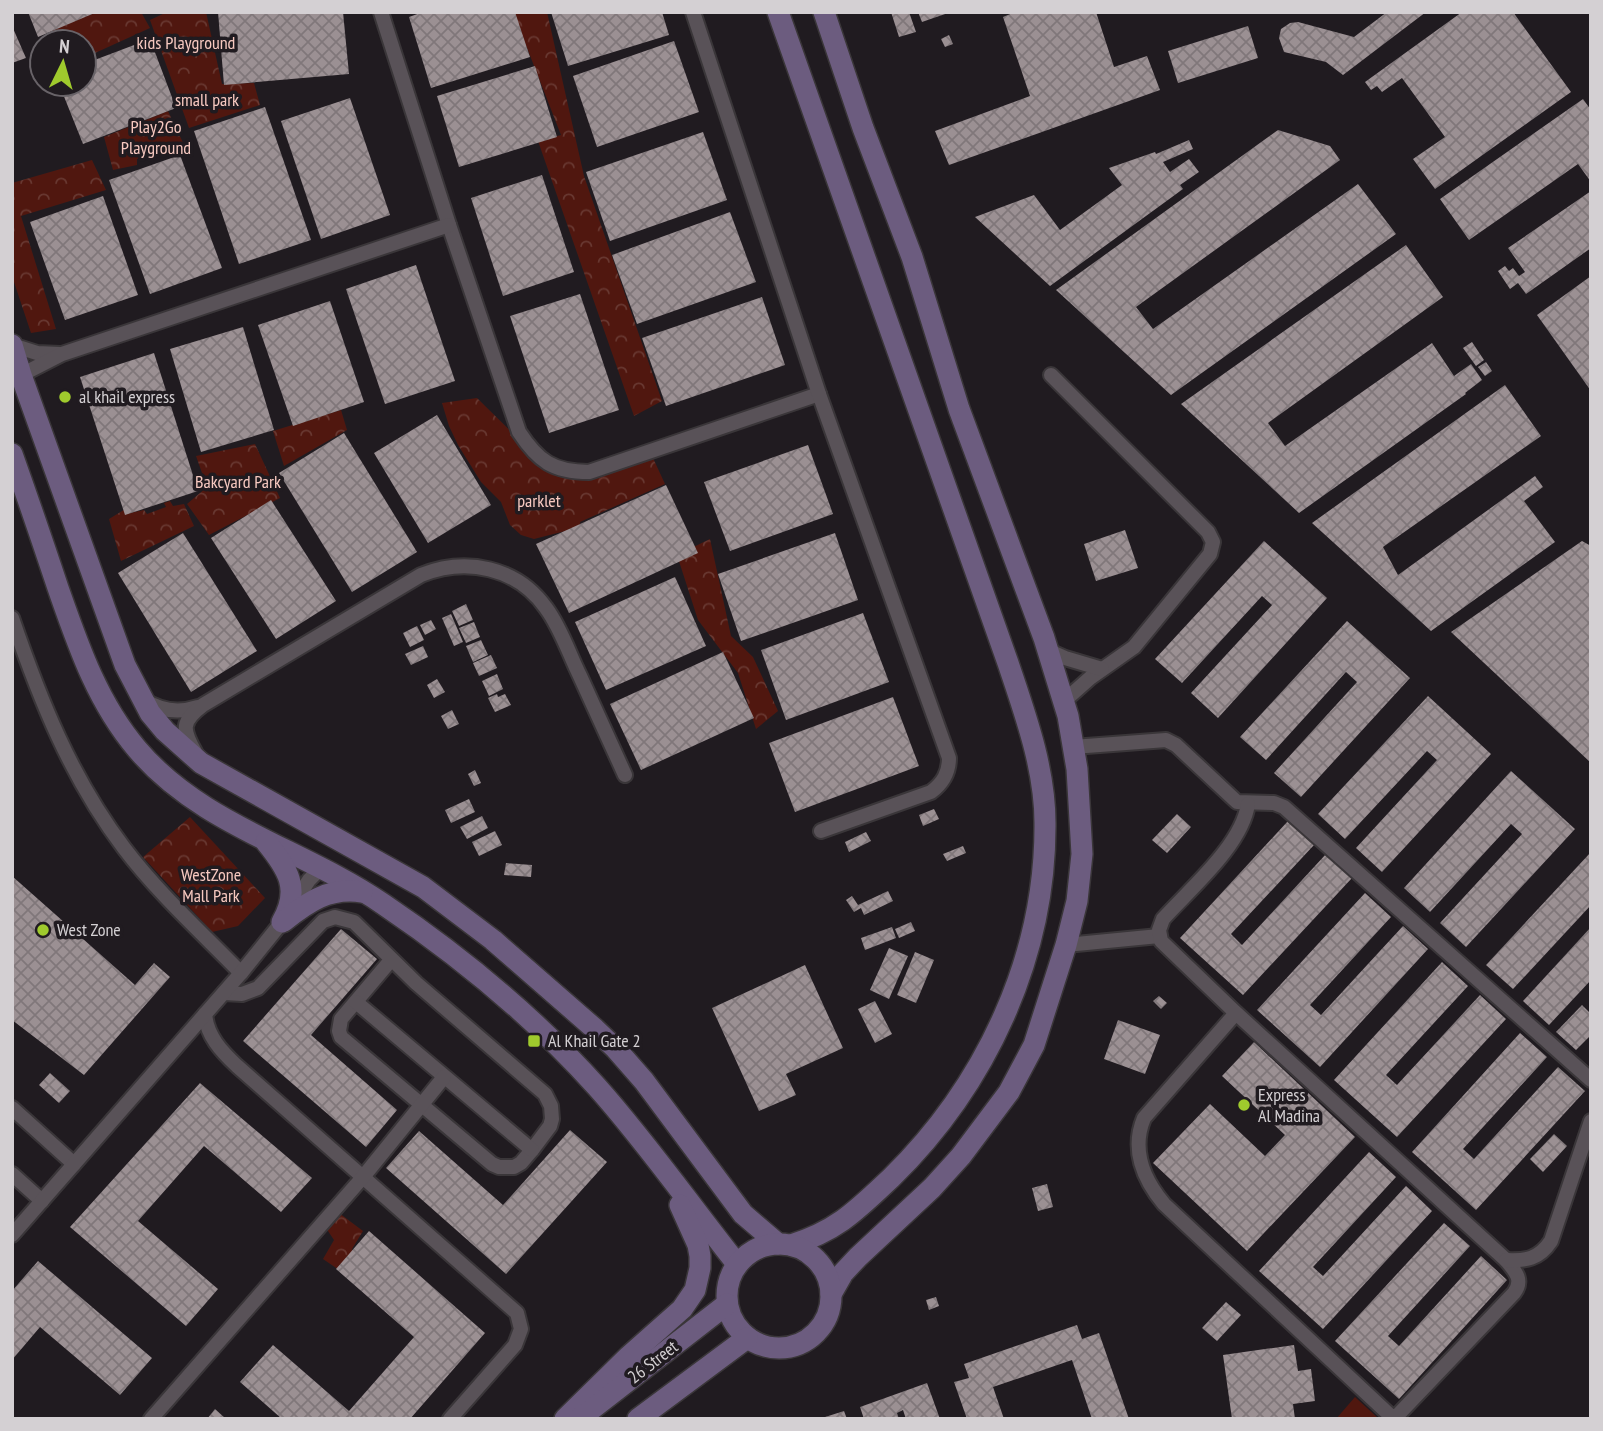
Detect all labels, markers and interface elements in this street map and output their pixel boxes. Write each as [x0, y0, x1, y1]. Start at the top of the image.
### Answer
north arrow [28, 28, 98, 98]
park label: kids Playground [137, 31, 235, 54]
text: N [58, 34, 71, 58]
park label: small park [175, 88, 239, 111]
park label: Play2Go Playground [121, 115, 191, 159]
place label: al khail express [79, 385, 175, 408]
marker: al khail express [57, 389, 73, 405]
park label: Bakcyard Park [195, 470, 281, 493]
park label: parklet [517, 489, 561, 512]
park label: WestZone Mall Park [181, 863, 241, 907]
place label: West Zone [57, 918, 121, 941]
marker: West Zone [35, 922, 51, 938]
place label: Al Khail Gate 2 [548, 1029, 641, 1052]
marker: Al Khail Gate 2 [526, 1033, 542, 1049]
place label: Express Al Madina [1258, 1083, 1320, 1127]
marker: Express Al Madina [1236, 1097, 1252, 1113]
street label: 26 Street [623, 1335, 682, 1388]

